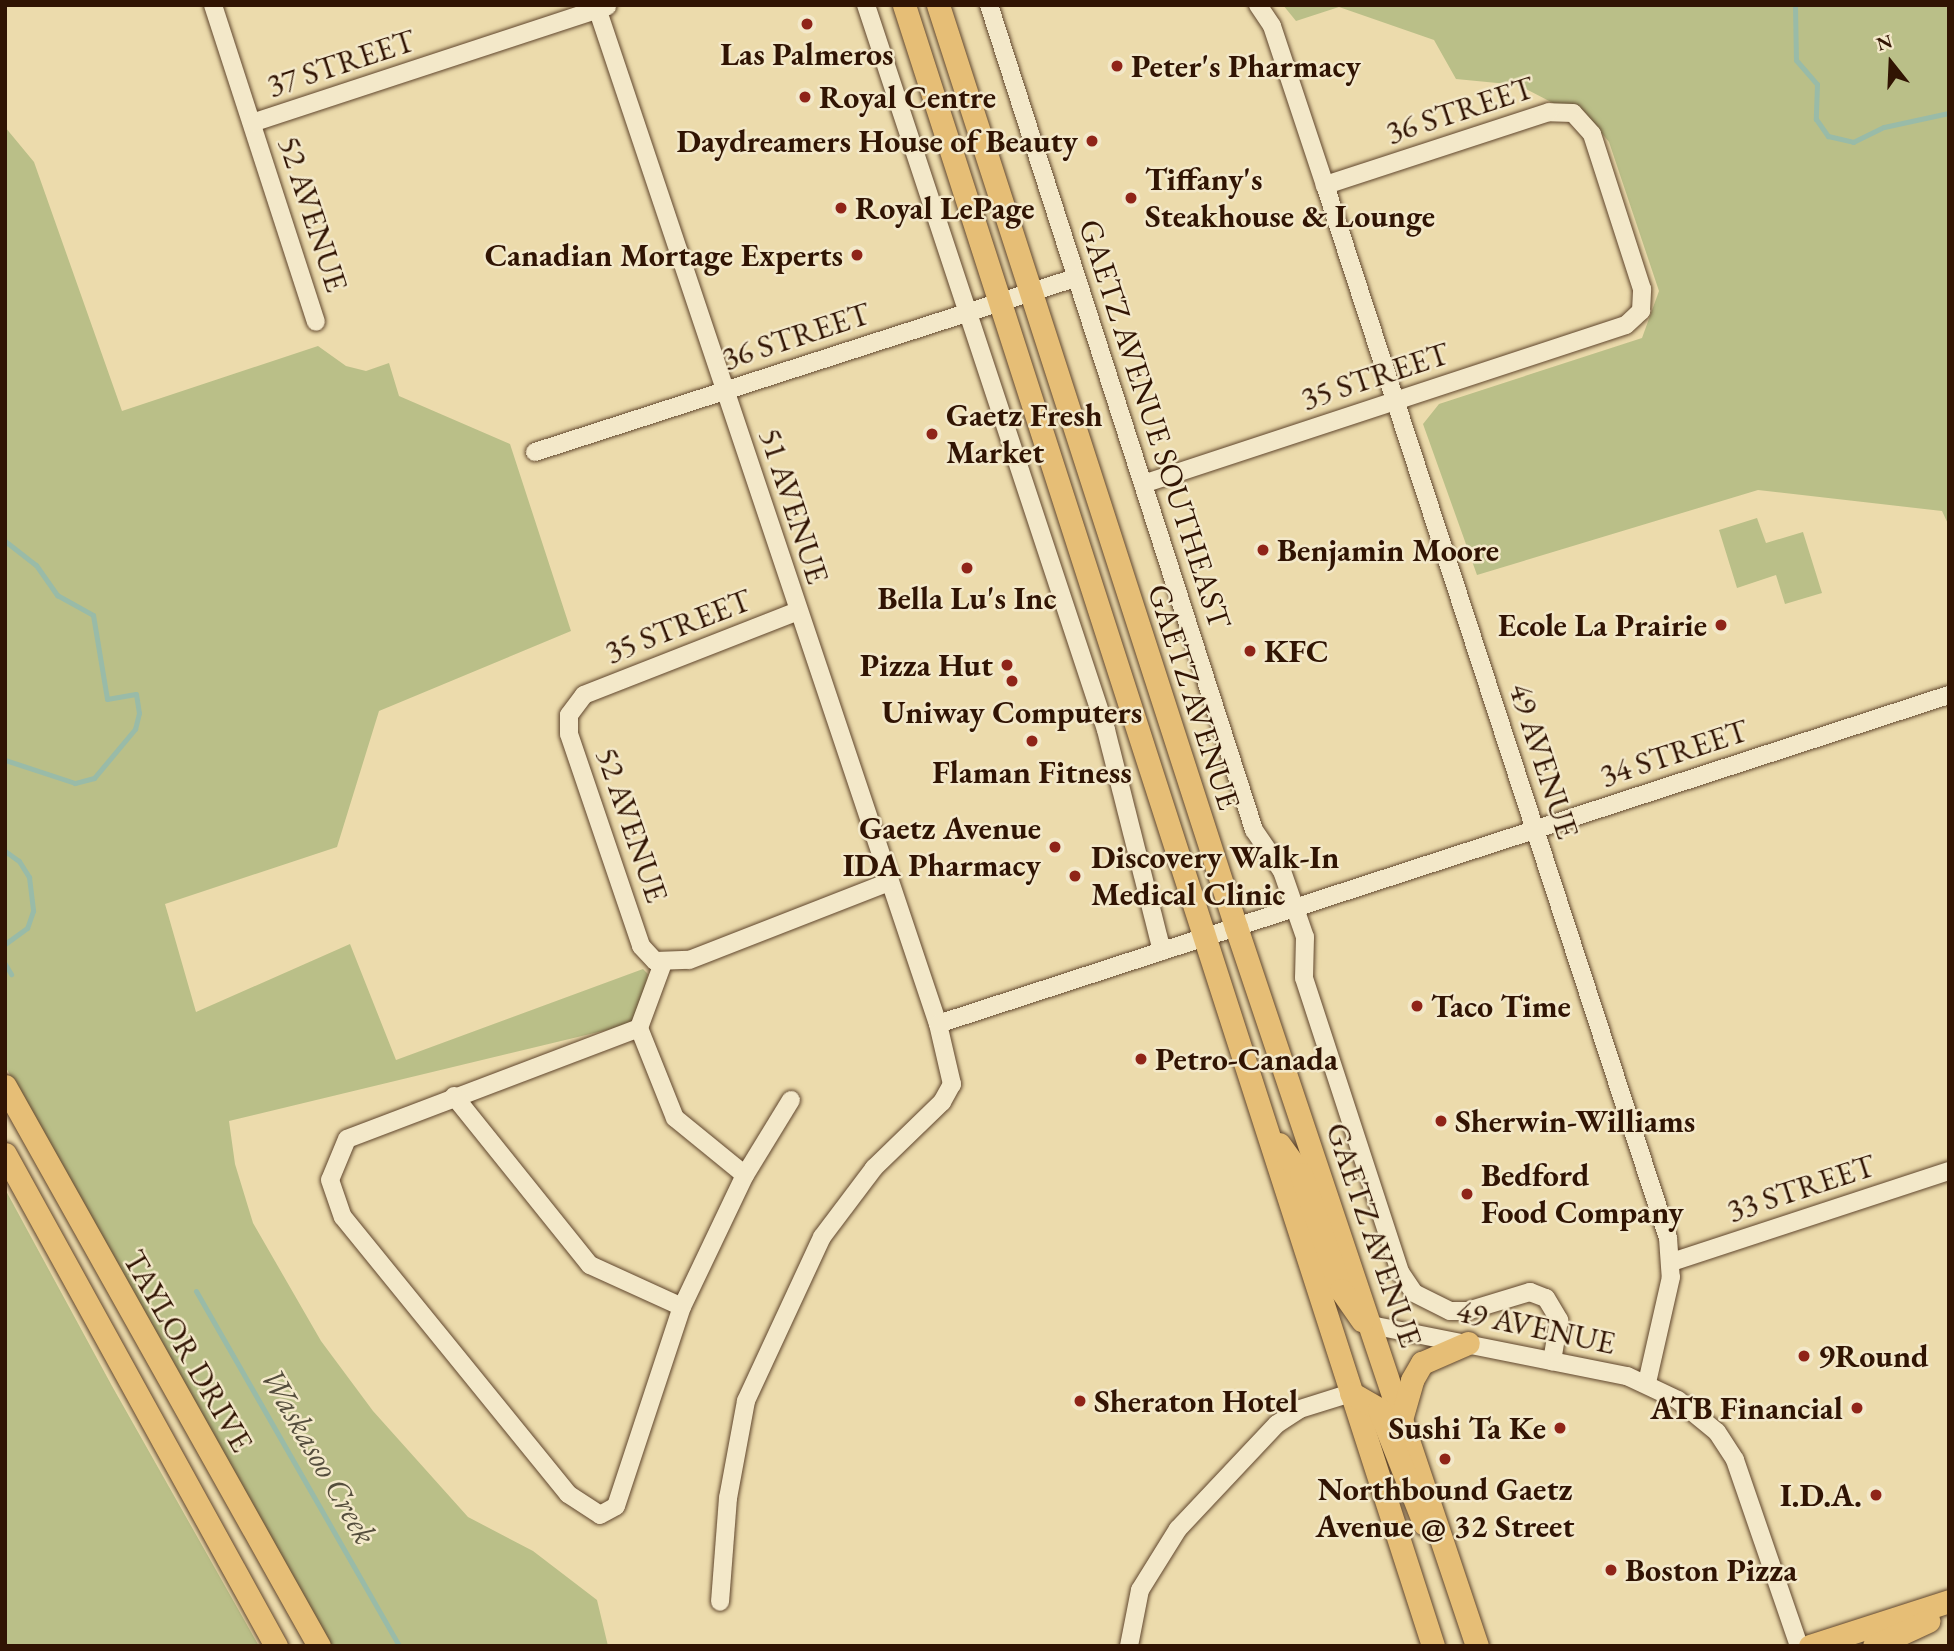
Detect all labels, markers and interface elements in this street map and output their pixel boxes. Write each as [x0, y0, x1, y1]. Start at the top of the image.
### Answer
marker: Las Palmeros [799, 16, 815, 32]
street label: 37 STREET [262, 21, 420, 105]
north arrow [1856, 28, 1926, 98]
text: N [1873, 28, 1896, 57]
place label: Las Palmeros [720, 35, 894, 73]
place label: Peter's Pharmacy [1131, 47, 1361, 85]
marker: Peter's Pharmacy [1109, 58, 1125, 74]
street label: 36 STREET [1381, 68, 1539, 152]
place label: Royal Centre [819, 78, 996, 116]
marker: Royal Centre [797, 89, 813, 105]
place label: Daydreamers House of Beauty [677, 122, 1078, 160]
street label: 52 AVENUE [270, 131, 356, 297]
marker: Daydreamers House of Beauty [1084, 133, 1100, 149]
place label: Tiffany's Steakhouse & Lounge [1145, 161, 1435, 236]
place label: Royal LePage [855, 189, 1035, 227]
marker: Tiffany's Steakhouse & Lounge [1123, 190, 1139, 206]
marker: Royal LePage [833, 200, 849, 216]
street label: GAETZ AVENUE SOUTHEAST [1071, 215, 1239, 633]
place label: Canadian Mortage Experts [485, 236, 843, 274]
marker: Canadian Mortage Experts [849, 247, 865, 263]
street label: 36 STREET [717, 294, 875, 378]
street label: 35 STREET [1296, 334, 1454, 418]
place label: Gaetz Fresh Market [946, 397, 1103, 472]
street label: 51 AVENUE [751, 423, 837, 589]
marker: Gaetz Fresh Market [924, 426, 940, 442]
place label: Benjamin Moore [1277, 531, 1499, 569]
marker: Benjamin Moore [1255, 542, 1271, 558]
marker: Bella Lu's Inc [959, 560, 975, 576]
place label: Bella Lu's Inc [877, 579, 1057, 617]
street label: GAETZ AVENUE [1139, 579, 1249, 815]
street label: 35 STREET [599, 581, 757, 671]
place label: Ecole La Prairie [1498, 606, 1707, 644]
marker: Ecole La Prairie [1713, 617, 1729, 633]
place label: KFC [1264, 632, 1329, 670]
marker: KFC [1242, 643, 1258, 659]
place label: Pizza Hut [860, 646, 993, 684]
marker: Pizza Hut [999, 657, 1015, 673]
marker: Uniway Computers [1004, 673, 1020, 689]
street label: 49 AVENUE [1501, 678, 1587, 844]
place label: Uniway Computers [882, 693, 1142, 731]
street label: 34 STREET [1595, 711, 1753, 795]
marker: Flaman Fitness [1024, 733, 1040, 749]
street label: 52 AVENUE [588, 742, 676, 908]
place label: Flaman Fitness [932, 753, 1132, 791]
place label: Gaetz Avenue IDA Pharmacy [843, 810, 1041, 885]
marker: Gaetz Avenue IDA Pharmacy [1047, 839, 1063, 855]
place label: Discovery Walk-In Medical Clinic [1091, 839, 1339, 914]
marker: Discovery Walk-In Medical Clinic [1065, 866, 1085, 886]
place label: Taco Time [1431, 987, 1571, 1025]
marker: Taco Time [1409, 998, 1425, 1014]
place label: Petro-Canada [1155, 1040, 1338, 1078]
marker: Petro-Canada [1133, 1051, 1149, 1067]
place label: Sherwin-Williams [1455, 1102, 1695, 1140]
marker: Sherwin-Williams [1433, 1113, 1449, 1129]
street label: GAETZ AVENUE [1318, 1118, 1430, 1352]
street label: 33 STREET [1722, 1146, 1880, 1230]
place label: Bedford Food Company [1481, 1157, 1684, 1232]
marker: Bedford Food Company [1459, 1186, 1475, 1202]
street label: TAYLOR DRIVE [115, 1243, 261, 1459]
street label: 49 AVENUE [1453, 1291, 1619, 1363]
place label: 9Round [1818, 1337, 1929, 1375]
marker: 9Round [1796, 1348, 1812, 1364]
water label: Waskasoo Creek [252, 1361, 386, 1551]
place label: Sheraton Hotel [1094, 1382, 1298, 1420]
place label: ATB Financial [1650, 1389, 1843, 1427]
marker: Sheraton Hotel [1072, 1393, 1088, 1409]
marker: ATB Financial [1849, 1400, 1865, 1416]
place label: Sushi Ta Ke [1389, 1409, 1546, 1447]
marker: Sushi Ta Ke [1552, 1420, 1568, 1436]
marker: Northbound Gaetz Avenue @ 32 Street [1437, 1451, 1453, 1467]
place label: Northbound Gaetz Avenue @ 32 Street [1316, 1471, 1574, 1546]
place label: I.D.A. [1780, 1476, 1862, 1514]
marker: I.D.A. [1868, 1487, 1884, 1503]
place label: Boston Pizza [1625, 1551, 1797, 1589]
marker: Boston Pizza [1603, 1562, 1619, 1578]

